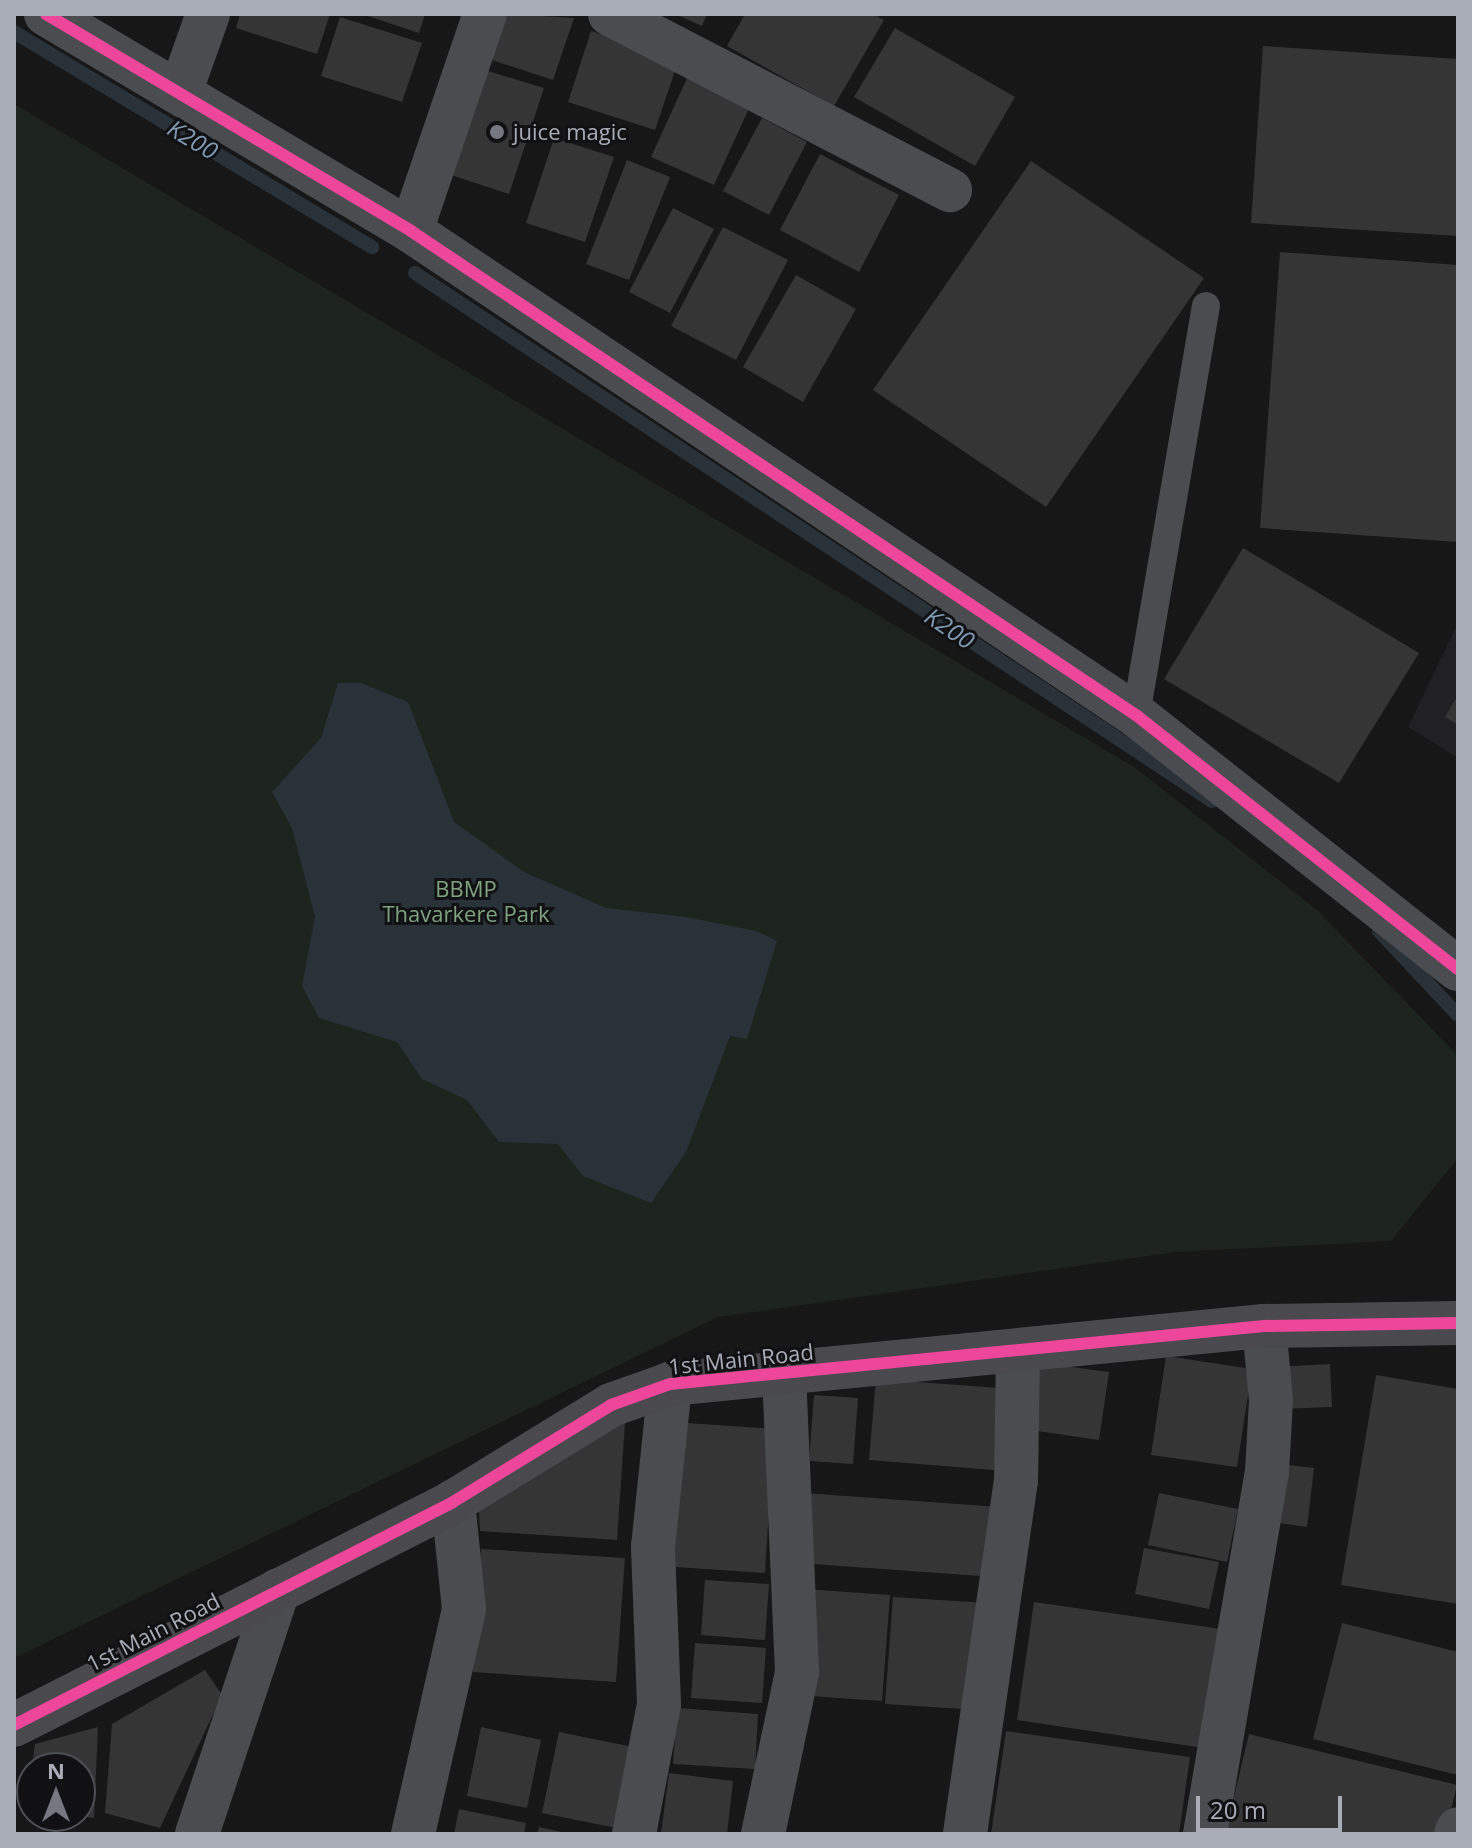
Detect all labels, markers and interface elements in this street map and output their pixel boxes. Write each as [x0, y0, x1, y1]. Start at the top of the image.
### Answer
water label: K200 [163, 113, 223, 165]
place label: juice magic [513, 119, 627, 145]
marker: juice magic [488, 123, 506, 141]
water label: K200 [920, 601, 980, 655]
park label: BBMP Thavarkere Park [382, 875, 550, 926]
street label: 1st Main Road [667, 1338, 815, 1380]
street label: 1st Main Road [82, 1587, 224, 1677]
north arrow [16, 1752, 96, 1832]
text: N [47, 1755, 65, 1785]
scale bar [1200, 1780, 1346, 1830]
text: 20 m [1210, 1793, 1266, 1826]

